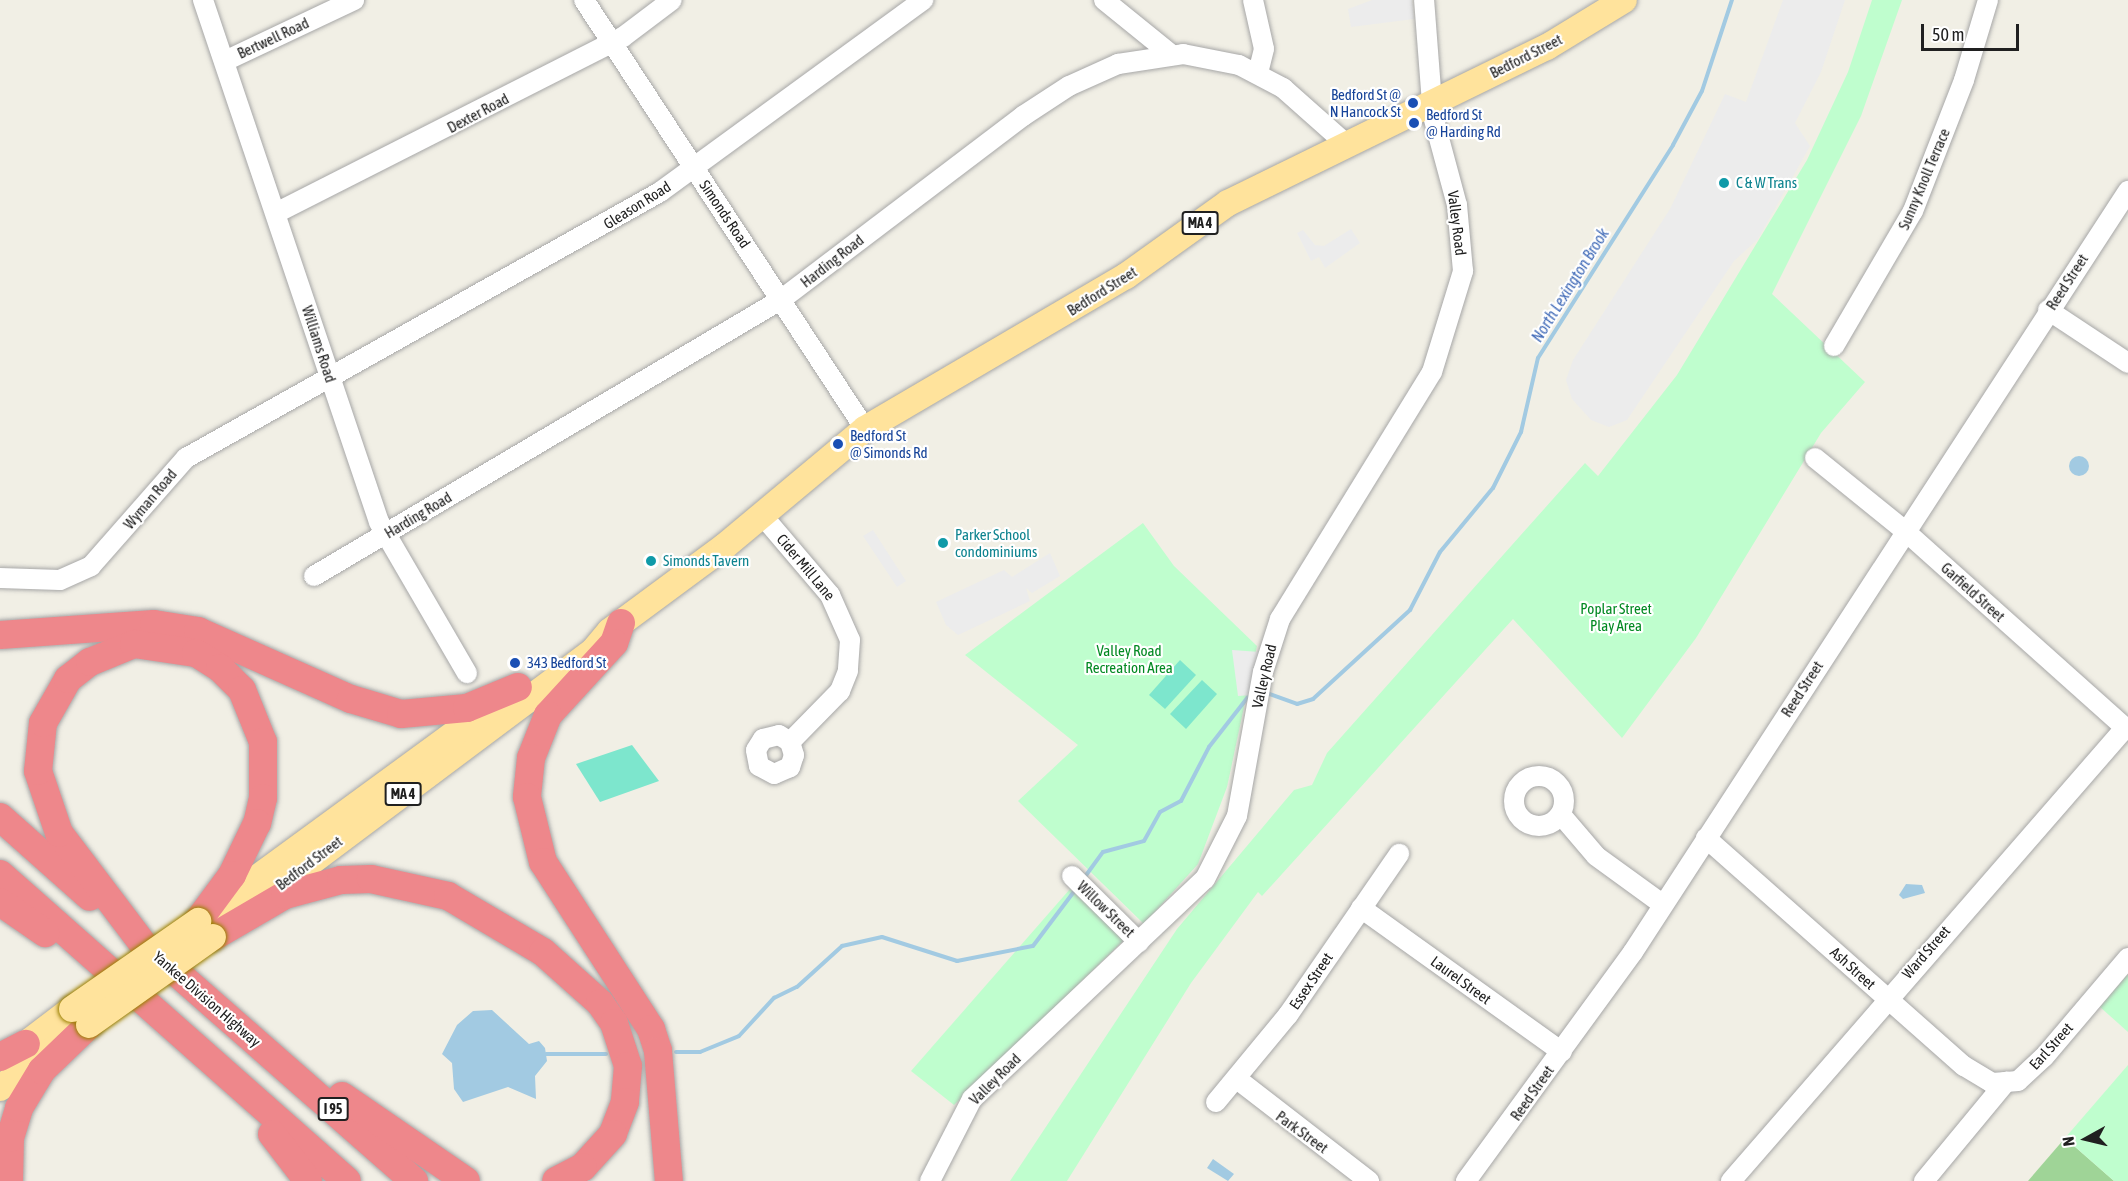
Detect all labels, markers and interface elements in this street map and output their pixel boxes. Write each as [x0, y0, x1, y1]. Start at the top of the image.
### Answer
scale bar [1924, 12, 2022, 50]
street label: Bertwell Road [234, 14, 312, 62]
text: 50 m [1932, 24, 1964, 45]
street label: Bedford Street [1487, 30, 1565, 82]
place label: Bedford St @ N Hancock St [1330, 85, 1401, 120]
street label: Dexter Road [444, 89, 512, 137]
marker: Bedford St @ N Hancock St [1406, 96, 1420, 110]
place label: Bedford St @ Harding Rd [1426, 105, 1501, 140]
marker: Bedford St @ Harding Rd [1407, 116, 1421, 130]
street label: Sunny Knoll Terrace [1895, 126, 1953, 232]
place label: C & W Trans [1736, 174, 1797, 192]
marker: C & W Trans [1717, 176, 1731, 190]
street label: Gleason Road [600, 177, 674, 233]
street label: Simonds Road [696, 177, 754, 251]
street label: Valley Road [1444, 190, 1470, 256]
road number: MA 4 [1180, 212, 1220, 234]
water label: North Lexington Brook [1527, 225, 1613, 345]
street label: Harding Road [797, 231, 867, 291]
street label: Reed Street [2042, 251, 2092, 313]
street label: Bedford Street [1064, 263, 1140, 319]
street label: Williams Road [298, 303, 340, 385]
place label: Bedford St @ Simonds Rd [850, 426, 928, 461]
marker: Bedford St @ Simonds Rd [831, 437, 845, 451]
street label: Wyman Road [120, 465, 180, 533]
street label: Harding Road [381, 488, 455, 542]
place label: Parker School condominiums [955, 525, 1037, 560]
street label: Cider Mill Lane [773, 530, 839, 604]
marker: Parker School condominiums [936, 536, 950, 550]
place label: Simonds Tavern [663, 552, 749, 570]
marker: Simonds Tavern [644, 554, 658, 568]
street label: Garfield Street [1937, 559, 2009, 625]
park label: Poplar Street Play Area [1580, 599, 1652, 634]
park label: Valley Road Recreation Area [1085, 641, 1173, 676]
street label: Valley Road [1248, 642, 1280, 710]
place label: 343 Bedford St [527, 654, 607, 672]
marker: 343 Bedford St [508, 656, 522, 670]
street label: Reed Street [1777, 658, 1827, 720]
road number: MA 4 [384, 783, 422, 805]
street label: Bedford Street [272, 832, 346, 894]
street label: Willow Street [1074, 877, 1138, 941]
street label: Ward Street [1898, 922, 1954, 982]
street label: Ash Street [1827, 943, 1879, 993]
street label: Yankee Division Highway [150, 947, 264, 1051]
street label: Essex Street [1285, 949, 1337, 1013]
street label: Laurel Street [1427, 952, 1495, 1008]
street label: Earl Street [2025, 1019, 2077, 1073]
street label: Valley Road [966, 1050, 1024, 1108]
street label: Reed Street [1507, 1062, 1557, 1124]
road number: I 95 [316, 1098, 350, 1120]
street label: Park Street [1272, 1107, 1332, 1157]
north arrow [2056, 1109, 2116, 1169]
text: N [2059, 1136, 2078, 1147]

